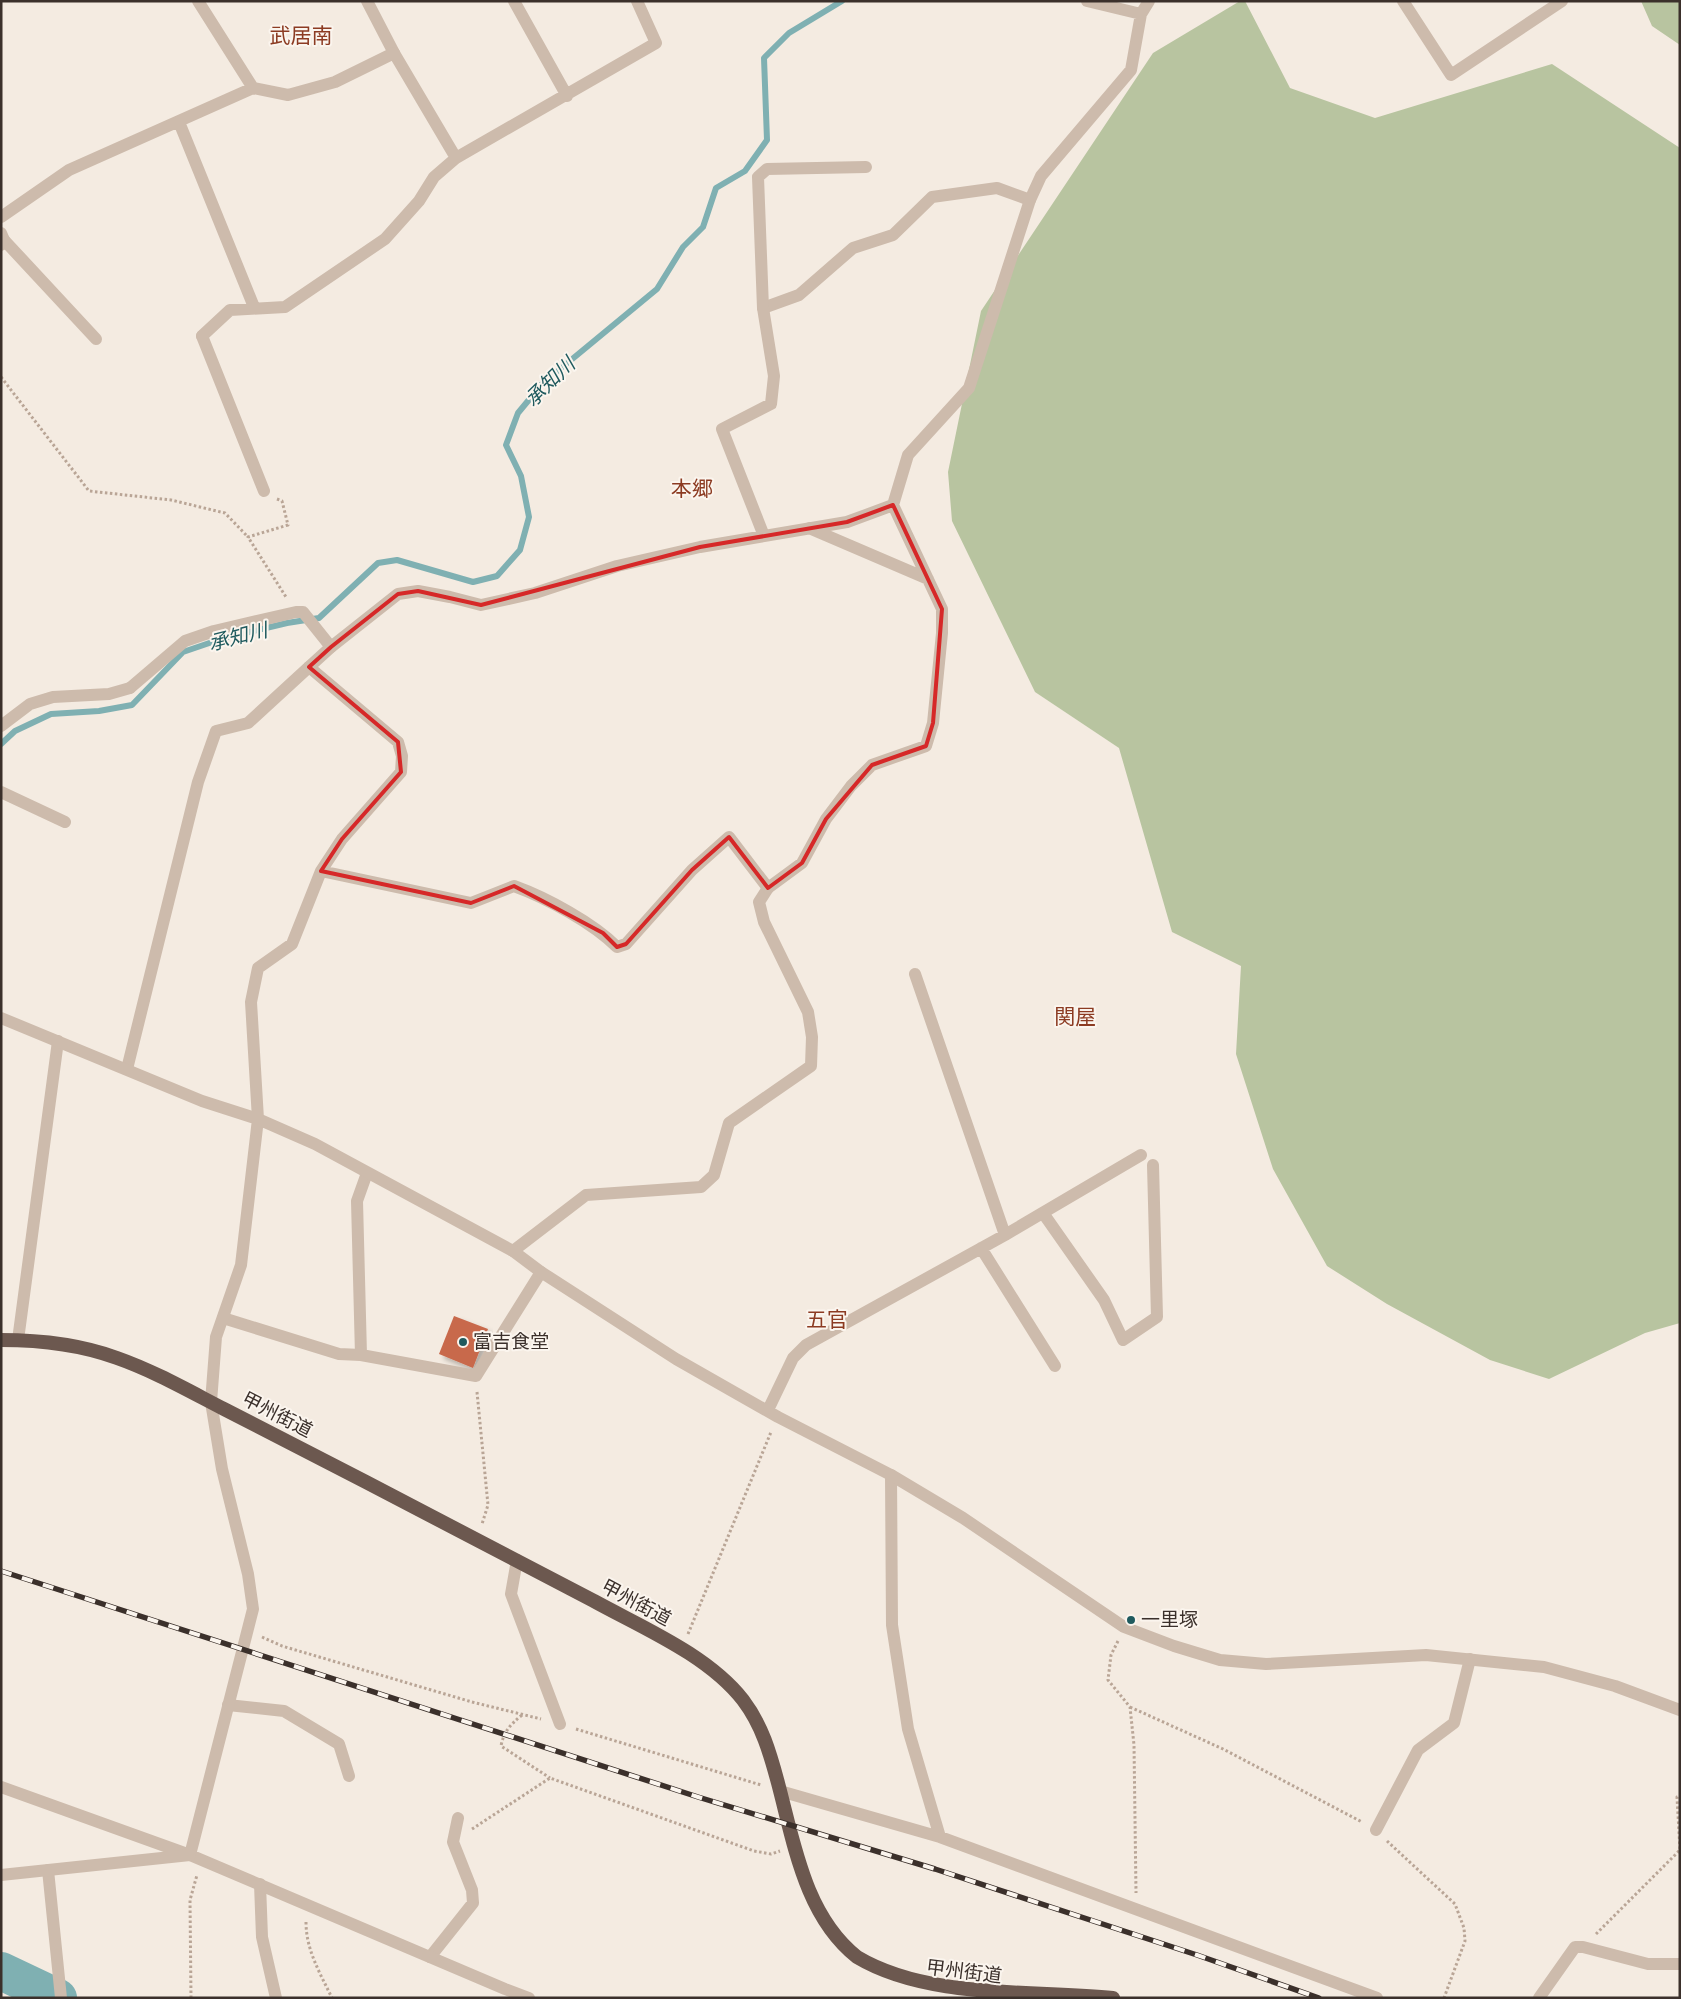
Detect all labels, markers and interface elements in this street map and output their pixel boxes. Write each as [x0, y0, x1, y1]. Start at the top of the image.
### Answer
district label: 武居南 [270, 24, 333, 48]
water label: 承知川 [520, 351, 581, 411]
district label: 本郷 [671, 477, 713, 501]
water label: 承知川 [206, 618, 272, 655]
district label: 関屋 [1054, 1005, 1096, 1029]
district label: 五官 [806, 1308, 848, 1332]
place label: 富吉食堂 [473, 1331, 549, 1353]
marker: 富吉食堂 [457, 1336, 469, 1348]
street label: 甲州街道 [238, 1388, 316, 1442]
street label: 甲州街道 [597, 1575, 675, 1631]
place label: 一里塚 [1141, 1609, 1198, 1631]
marker: 一里塚 [1125, 1614, 1137, 1626]
street label: 甲州街道 [925, 1956, 1003, 1988]

